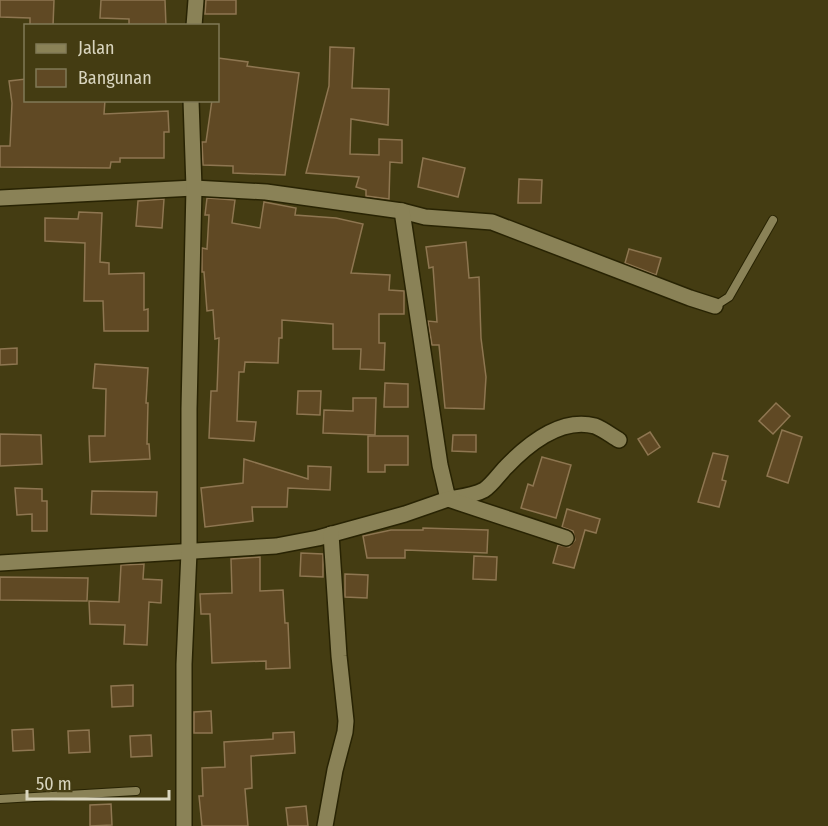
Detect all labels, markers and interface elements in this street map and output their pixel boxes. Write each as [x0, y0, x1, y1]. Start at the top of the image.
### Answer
legend [24, 24, 219, 102]
text: Jalan [78, 37, 115, 59]
text: Bangunan [78, 67, 152, 89]
scale bar [27, 763, 170, 801]
text: 50 m [36, 773, 72, 795]

